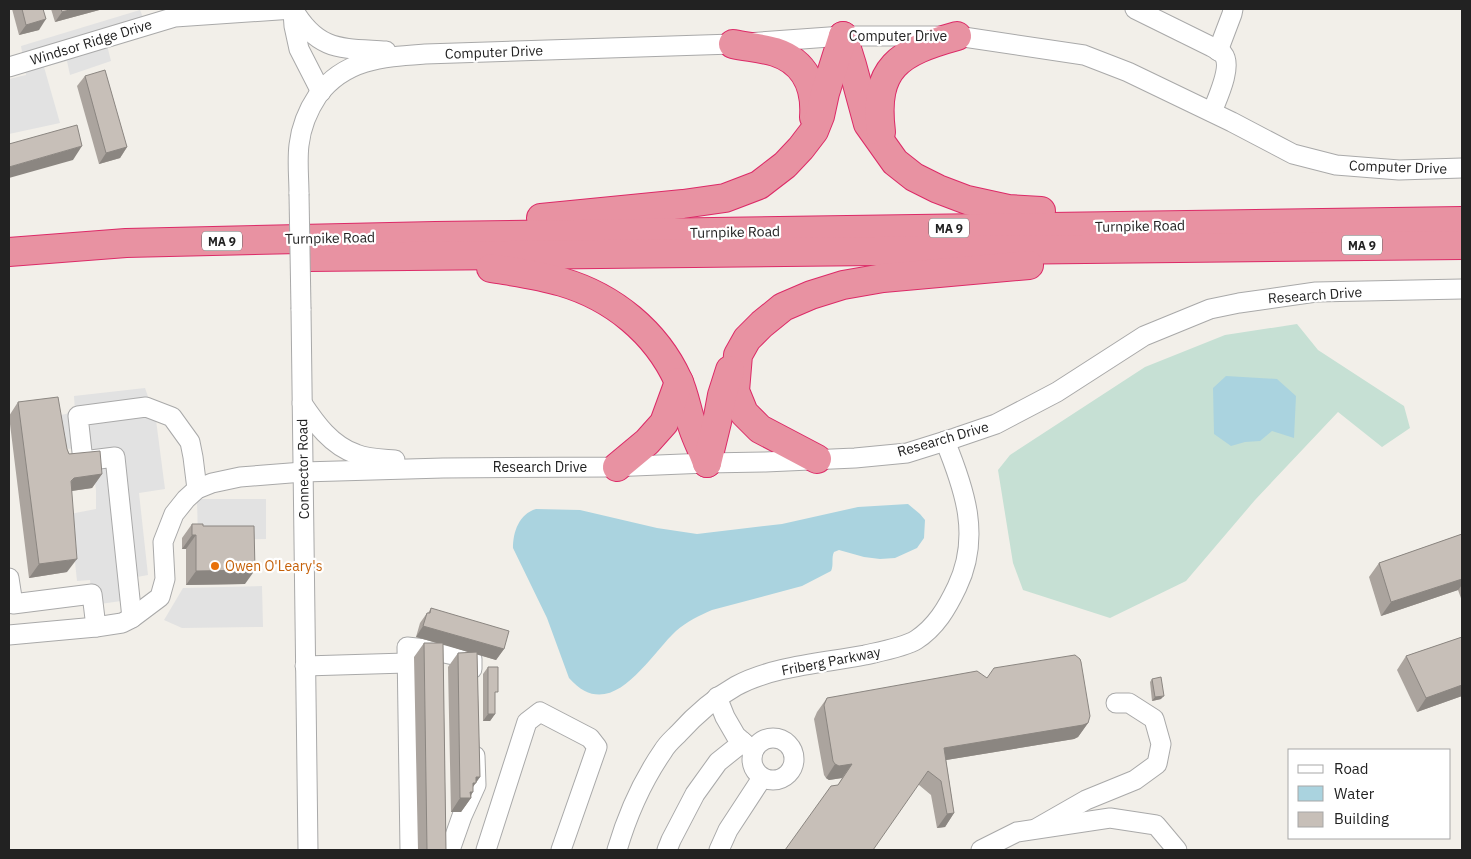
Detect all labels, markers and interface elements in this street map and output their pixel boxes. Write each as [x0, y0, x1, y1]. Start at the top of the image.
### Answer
street label: Windsor Ridge Drive [28, 15, 154, 69]
street label: Computer Drive [849, 27, 947, 45]
street label: Computer Drive [445, 41, 544, 63]
street label: Computer Drive [1349, 156, 1448, 178]
street label: Turnpike Road [1095, 216, 1185, 236]
road number: MA 9 [929, 218, 969, 238]
street label: Turnpike Road [690, 222, 780, 242]
street label: Turnpike Road [285, 228, 375, 248]
road number: MA 9 [202, 232, 242, 250]
road number: MA 9 [1342, 236, 1382, 254]
street label: Research Drive [1267, 283, 1363, 307]
street label: Research Drive [895, 417, 991, 461]
street label: Connector Road [293, 419, 313, 519]
street label: Research Drive [493, 458, 587, 476]
place label: Owen O'Leary's [225, 557, 323, 575]
marker: Owen O'Leary's [209, 560, 221, 572]
street label: Friberg Parkway [780, 643, 882, 679]
legend [1288, 749, 1451, 839]
text: Road [1334, 759, 1369, 778]
text: Water [1334, 784, 1375, 803]
text: Building [1334, 809, 1389, 828]

